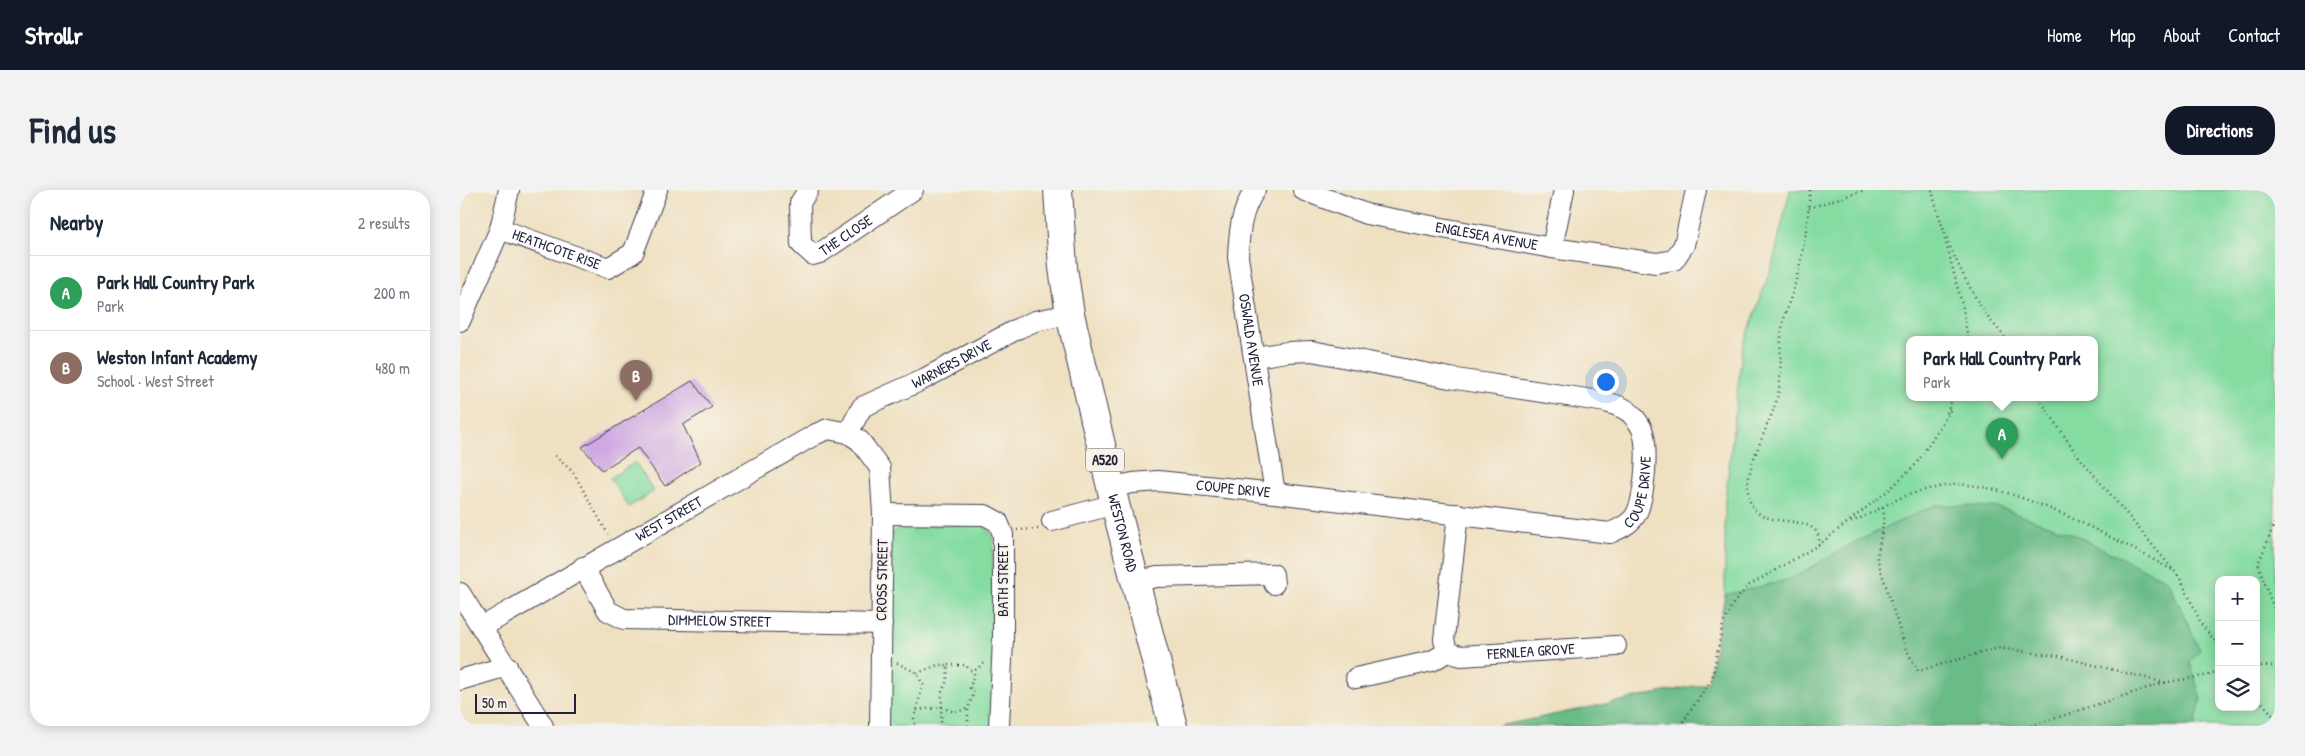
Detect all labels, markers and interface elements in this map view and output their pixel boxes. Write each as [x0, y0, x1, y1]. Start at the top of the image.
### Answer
text: Strollr [25, 19, 83, 51]
text: Home [2047, 23, 2082, 48]
text: Map [2110, 23, 2135, 48]
text: About [2163, 23, 2200, 48]
text: Contact [2228, 23, 2280, 48]
button: Directions [2165, 106, 2275, 155]
text: Find us [30, 107, 116, 154]
text: Nearby [50, 208, 103, 237]
street label: THE CLOSE [815, 209, 876, 261]
text: 2 results [358, 212, 410, 234]
street label: ENGLESEA AVENUE [1434, 216, 1540, 255]
street label: HEATHCOTE RISE [509, 223, 604, 275]
text: Park Hall Country Park [97, 269, 254, 295]
text: A [62, 282, 70, 304]
text: 200 m [374, 282, 410, 304]
street label: OSWALD AVENUE [1234, 292, 1269, 388]
text: Park [97, 295, 124, 317]
street label: WARNERS DRIVE [908, 333, 995, 393]
popup [1906, 336, 2098, 401]
text: Weston Infant Academy [97, 344, 258, 370]
text: Park Hall Country Park [1923, 345, 2081, 371]
text: B [62, 357, 70, 379]
text: 480 m [375, 357, 410, 379]
pin: B [620, 360, 652, 401]
your location [1593, 369, 1619, 395]
text: School · West Street [97, 370, 214, 392]
text: Park [1923, 371, 1950, 393]
pin: A [1986, 418, 2018, 459]
road number: A520 [1086, 448, 1124, 472]
street label: COUPE DRIVE [1619, 456, 1656, 533]
street label: COUPE DRIVE [1195, 474, 1272, 503]
street label: WEST STREET [631, 490, 707, 546]
street label: WESTON ROAD [1103, 492, 1143, 575]
street label: CROSS STREET [870, 538, 893, 621]
street label: BATH STREET [992, 542, 1013, 617]
map controls [2215, 576, 2260, 711]
button: + [2215, 576, 2260, 621]
street label: DIMMELOW STREET [668, 609, 772, 632]
button: − [2215, 621, 2260, 666]
street label: FERNLEA GROVE [1486, 638, 1576, 664]
button: layers [2215, 666, 2260, 711]
scale bar [475, 691, 576, 714]
text: 50 m [482, 693, 507, 712]

